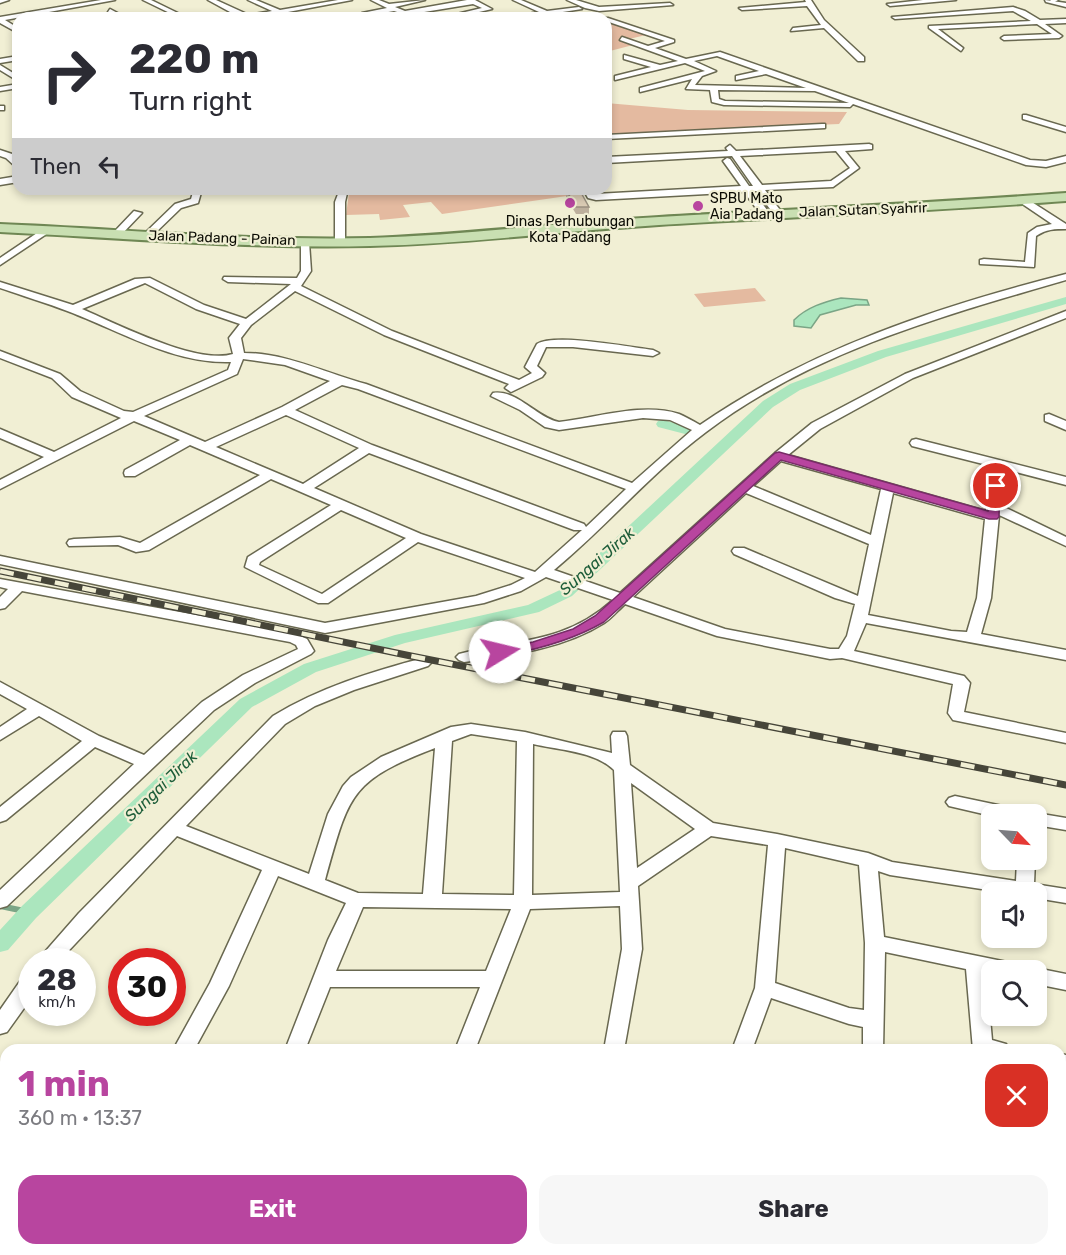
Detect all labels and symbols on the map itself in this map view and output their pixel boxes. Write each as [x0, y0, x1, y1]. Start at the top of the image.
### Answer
place label: SPBU Mato Aia Padang [710, 190, 783, 223]
marker: Dinas Perhubungan Kota Padang [563, 196, 577, 210]
marker: SPBU Mato Aia Padang [691, 199, 705, 213]
street label: Jalan Sutan Syahrir [799, 199, 928, 221]
place label: Dinas Perhubungan Kota Padang [506, 213, 634, 246]
street label: Jalan Padang - Painan [148, 227, 296, 249]
pin [970, 460, 1021, 511]
water label: Sungai Jirak [555, 523, 639, 599]
position arrow [468, 620, 532, 684]
water label: Sungai Jirak [121, 746, 202, 825]
north arrow [981, 804, 1047, 870]
speed limit sign: 30 [108, 948, 186, 1026]

